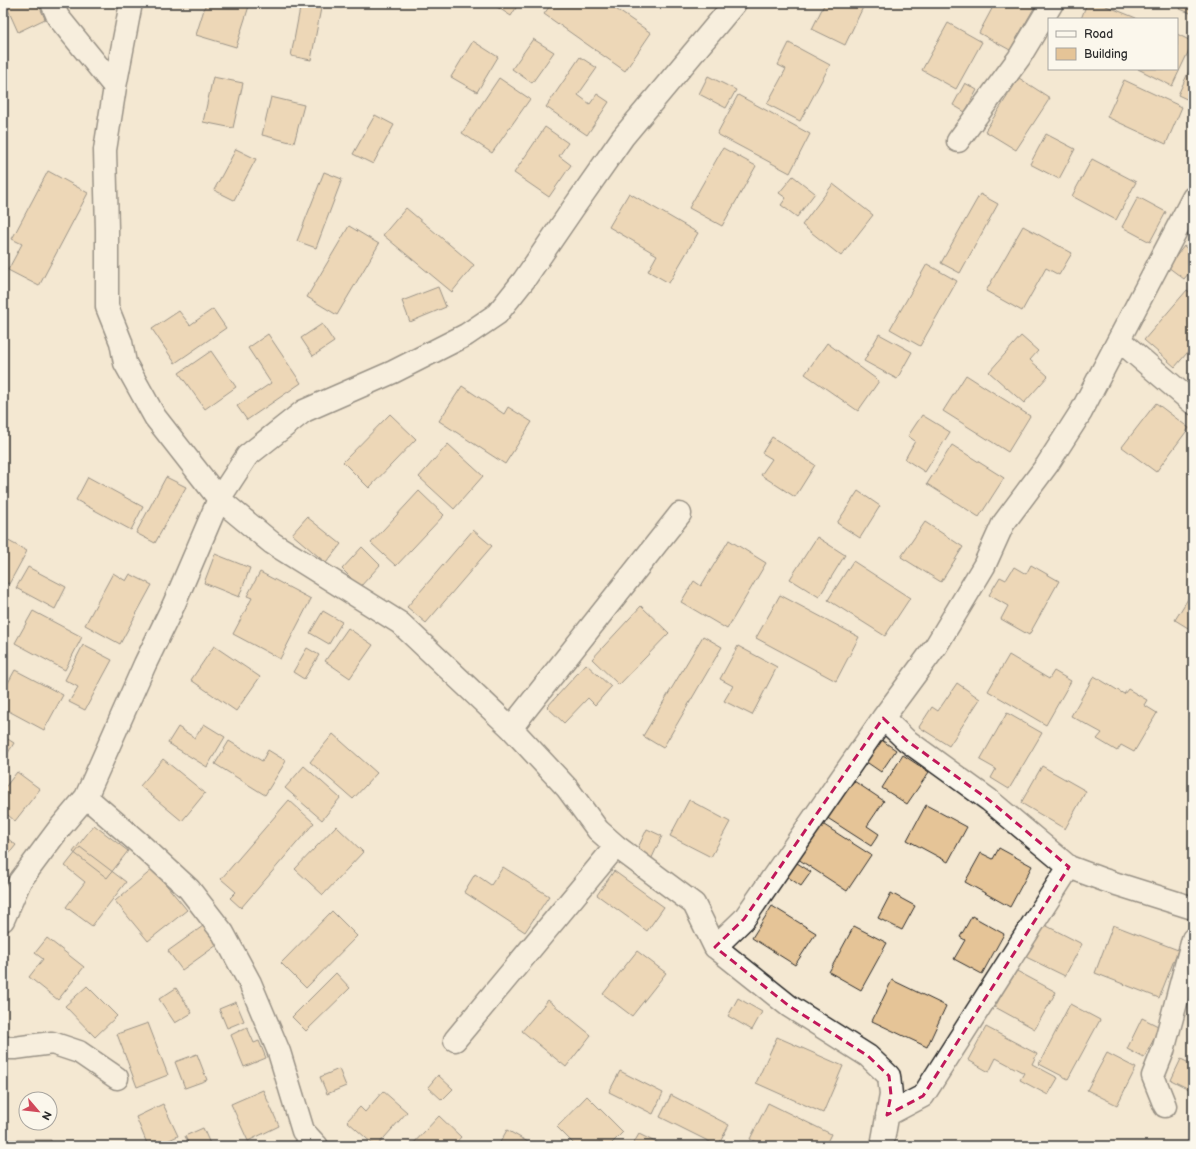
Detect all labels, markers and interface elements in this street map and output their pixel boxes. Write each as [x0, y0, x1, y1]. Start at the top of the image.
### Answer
legend [1048, 18, 1178, 70]
text: Road [1084, 27, 1113, 42]
text: Building [1084, 47, 1128, 62]
north arrow [18, 1091, 58, 1131]
text: N [39, 1109, 54, 1122]

